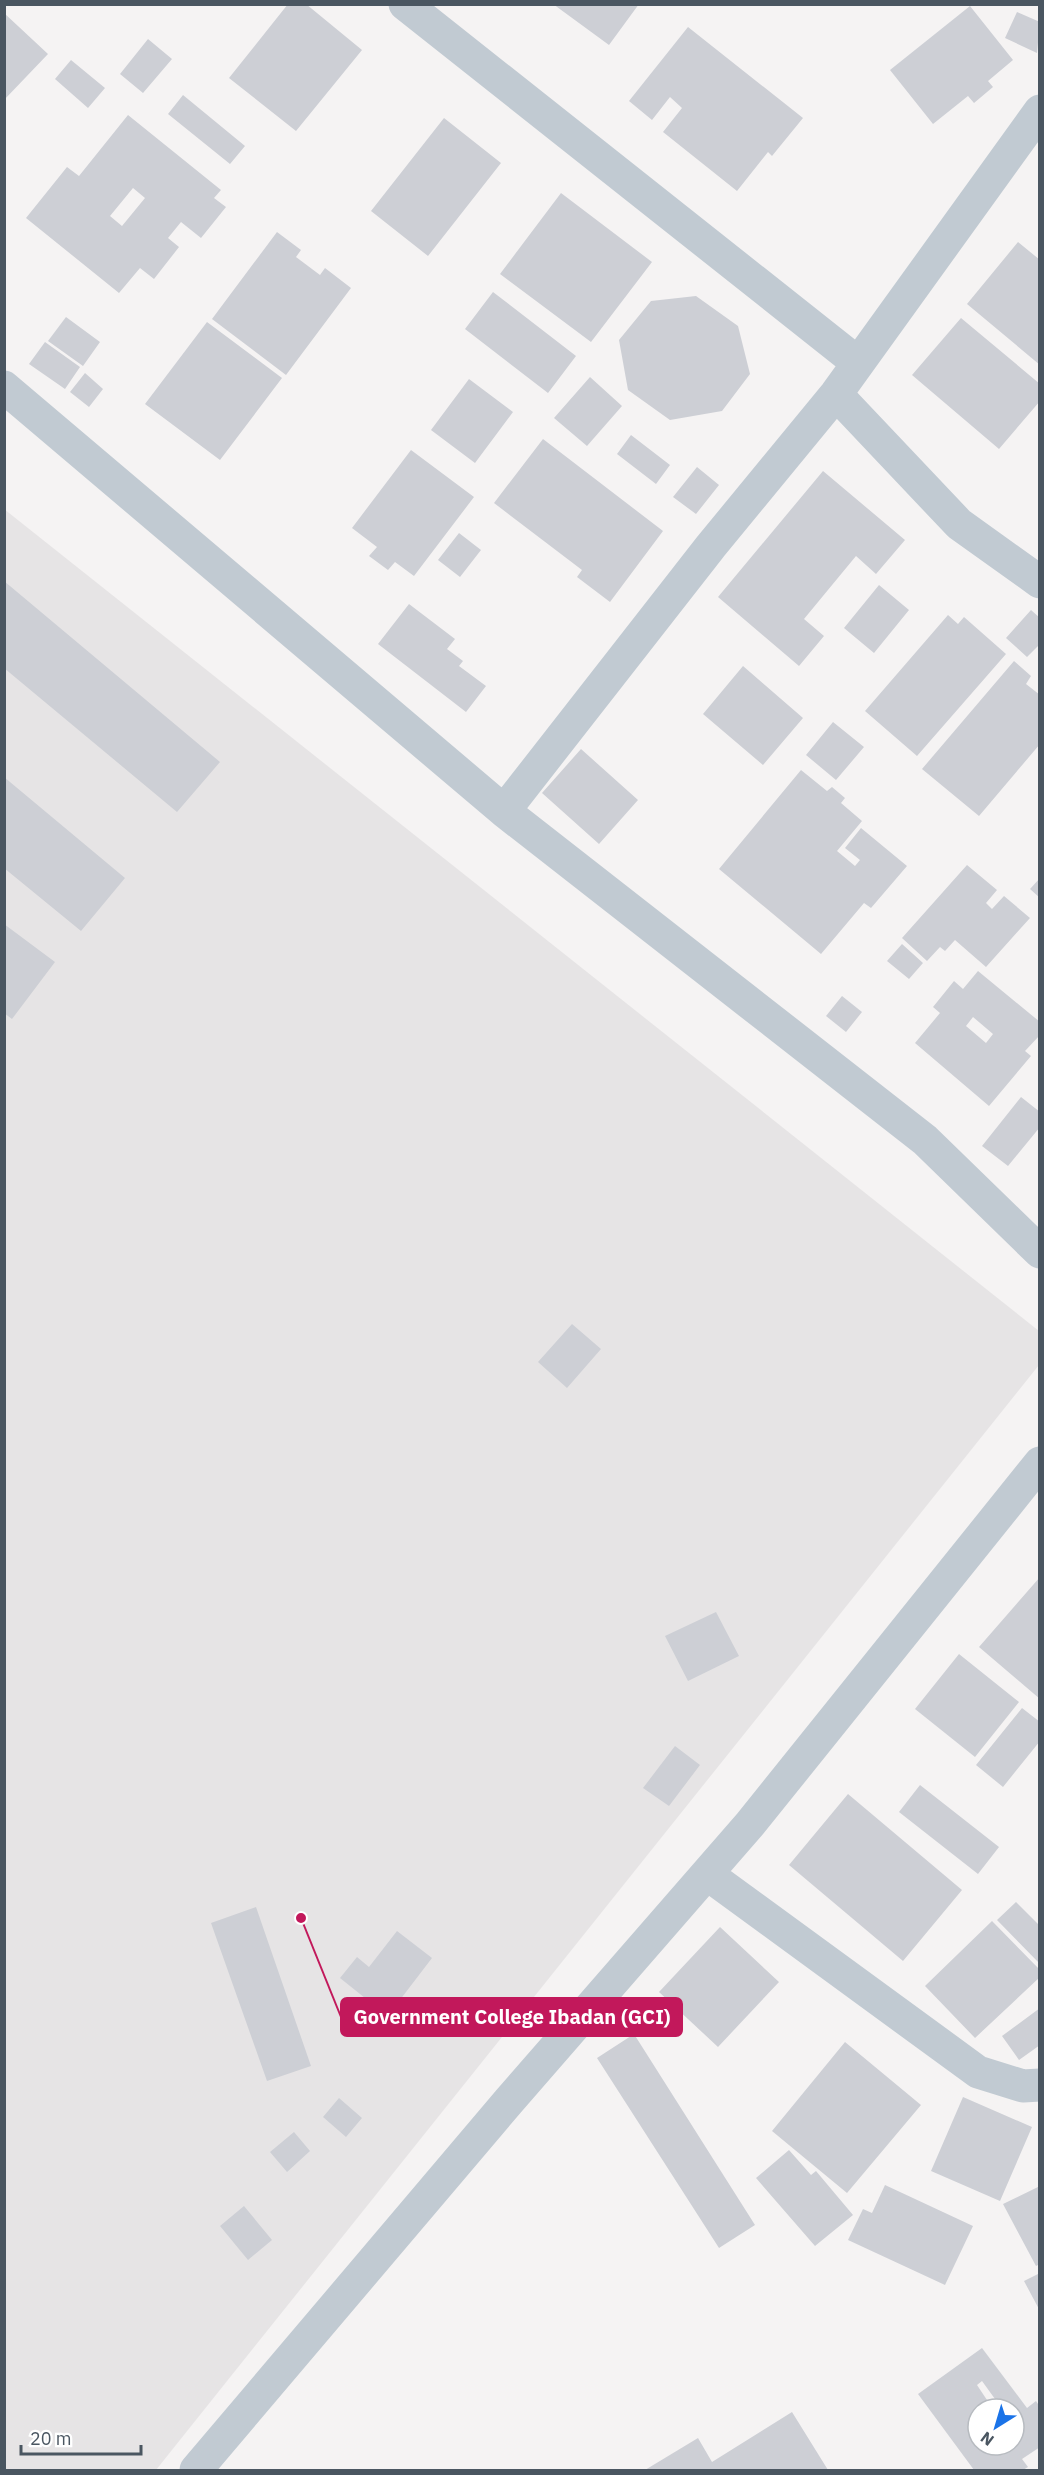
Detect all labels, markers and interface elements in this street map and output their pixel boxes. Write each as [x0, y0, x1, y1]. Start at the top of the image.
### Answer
callout: Government College Ibadan (GCI) [341, 1998, 682, 2036]
text: Government College Ibadan (GCI) [353, 2003, 671, 2030]
north arrow [966, 2397, 1026, 2457]
scale bar [21, 2418, 141, 2456]
text: 20 m [30, 2427, 72, 2450]
text: N [976, 2428, 998, 2450]

